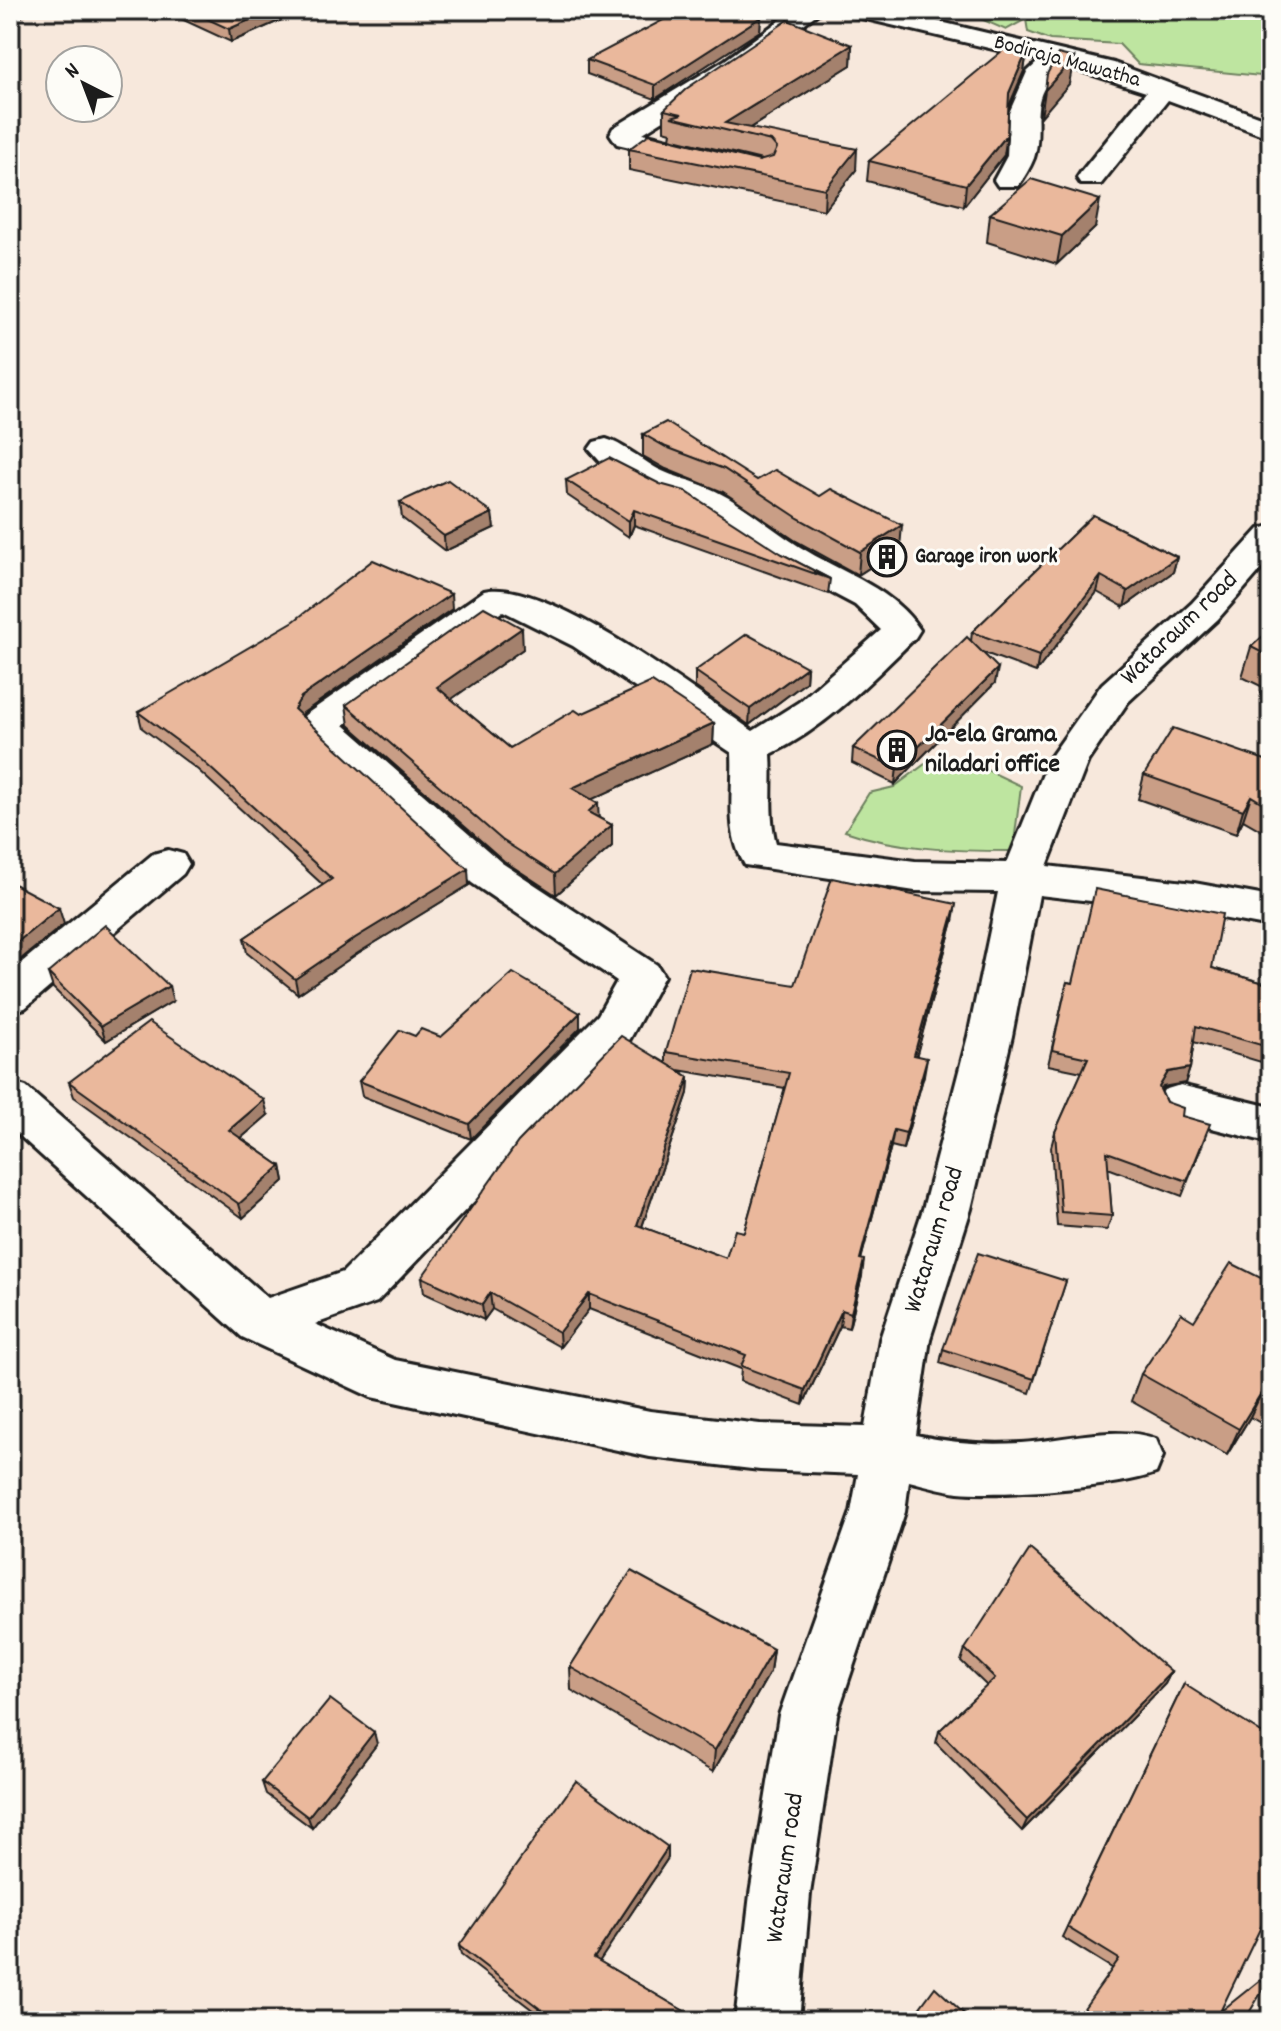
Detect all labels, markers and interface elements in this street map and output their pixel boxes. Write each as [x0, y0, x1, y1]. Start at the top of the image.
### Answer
street label: Bodiraja Mawatha [990, 28, 1144, 97]
north arrow [44, 44, 124, 124]
text: N [59, 56, 87, 87]
building icon: Garage iron work [866, 536, 908, 578]
place label: Garage iron work [915, 542, 1058, 573]
street label: Wataraum road [1113, 563, 1247, 695]
place label: Ja-ela Grama niladari office [925, 717, 1060, 784]
building icon: Ja-ela Grama niladari office [876, 729, 918, 771]
street label: Wataraum road [895, 1162, 975, 1318]
street label: Wataraum road [757, 1790, 815, 1946]

